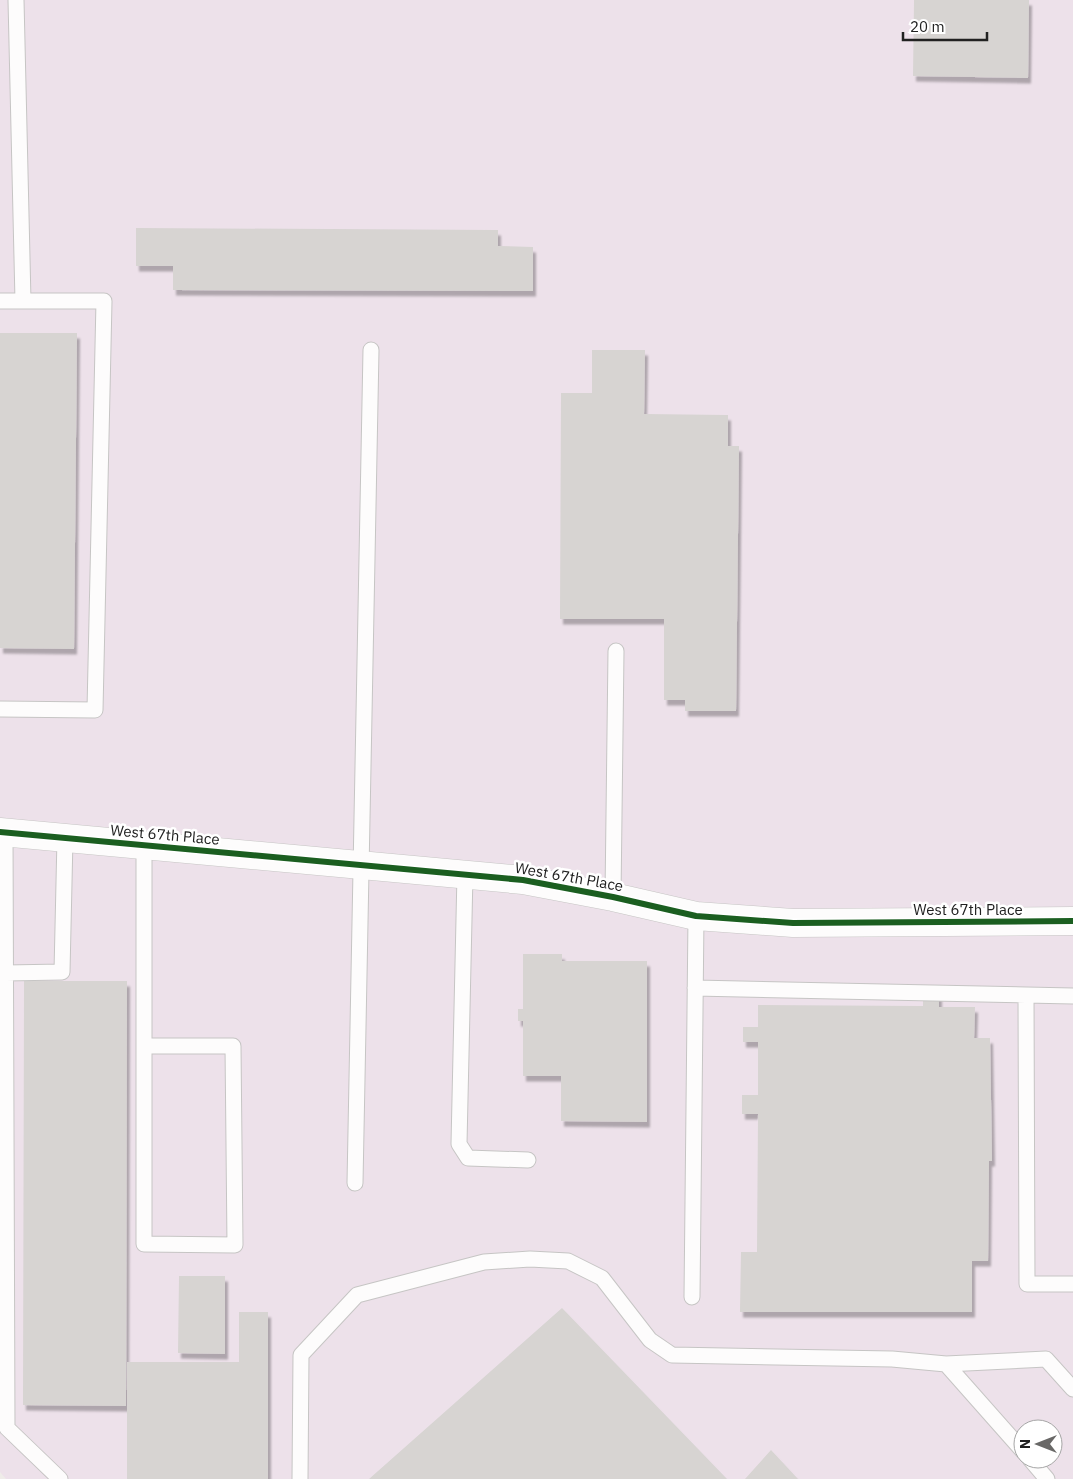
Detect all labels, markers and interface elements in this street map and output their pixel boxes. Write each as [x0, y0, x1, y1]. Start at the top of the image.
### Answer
scale bar [903, 10, 987, 42]
text: 20 m [910, 17, 945, 36]
street label: West 67th Place [110, 820, 220, 849]
street label: West 67th Place [513, 858, 625, 895]
street label: West 67th Place [913, 900, 1023, 919]
north arrow [1013, 1419, 1063, 1469]
text: N [1016, 1439, 1034, 1449]

